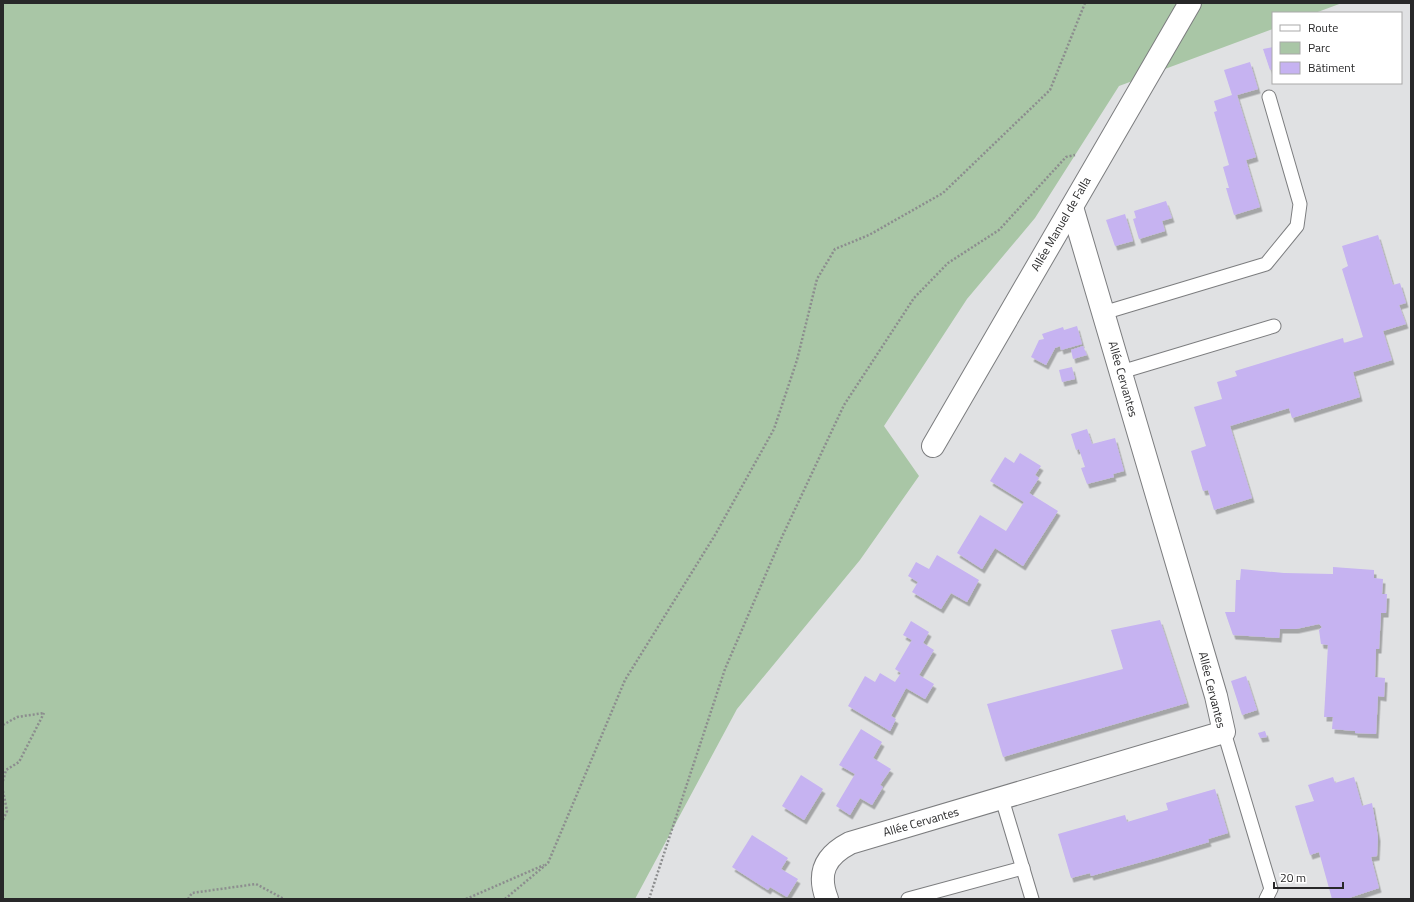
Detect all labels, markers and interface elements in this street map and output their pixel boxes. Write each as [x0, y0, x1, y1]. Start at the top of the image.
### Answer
legend [1272, 12, 1402, 84]
text: Route [1308, 18, 1338, 37]
text: Parc [1308, 38, 1330, 57]
text: Bâtiment [1308, 58, 1356, 77]
street label: Allée Manuel de Falla [1026, 173, 1095, 275]
street label: Allée Cervantes [1104, 339, 1143, 419]
street label: Allée Cervantes [1194, 650, 1231, 730]
street label: Allée Cervantes [881, 802, 961, 841]
scale bar [1274, 864, 1343, 890]
text: 20 m [1280, 868, 1306, 887]

